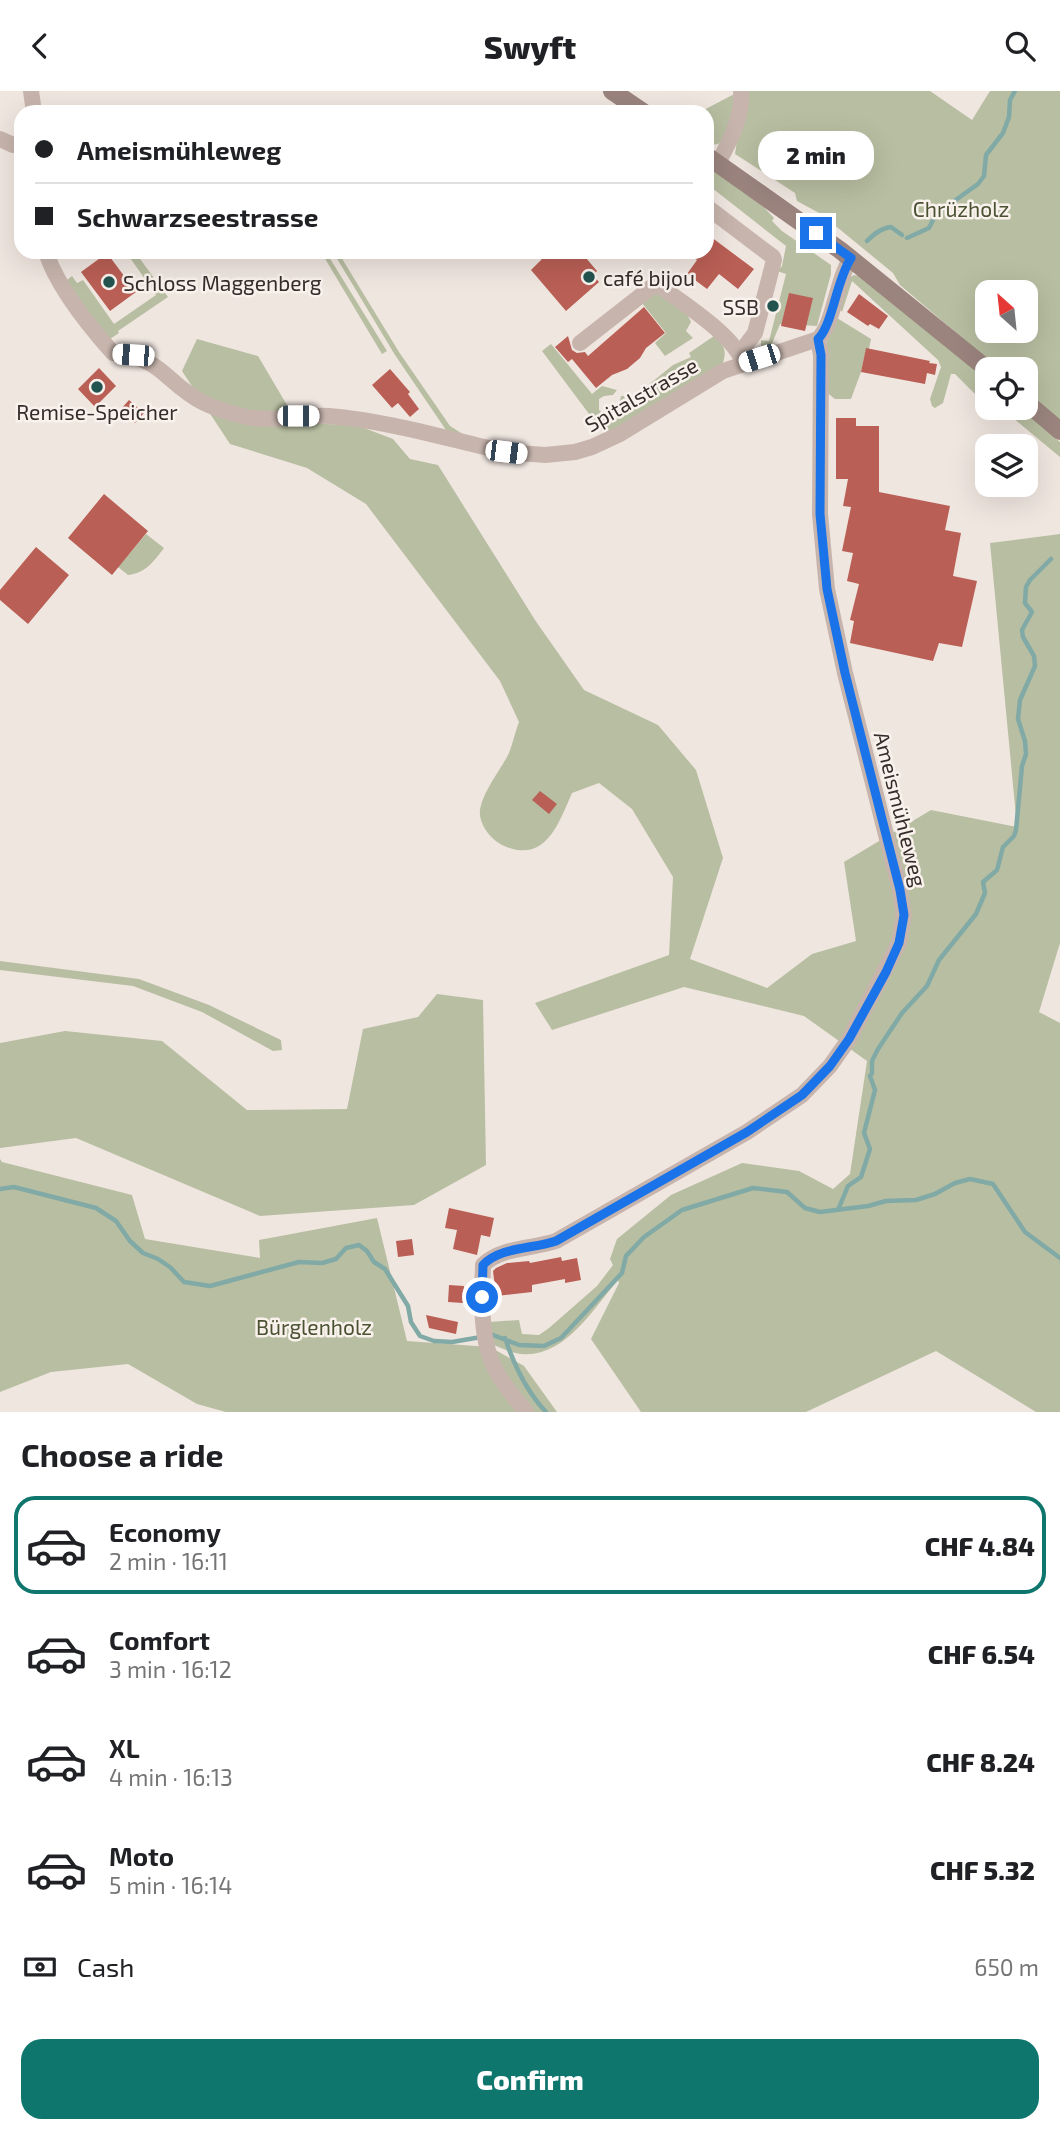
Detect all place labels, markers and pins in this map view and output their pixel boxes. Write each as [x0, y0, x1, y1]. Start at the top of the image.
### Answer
place label: café bijou [603, 265, 695, 291]
marker: café bijou [581, 269, 597, 285]
place label: Schloss Maggenberg [123, 270, 322, 295]
marker: Schloss Maggenberg [101, 274, 117, 290]
place label: SSB [722, 294, 759, 319]
marker: SSB [765, 298, 781, 314]
marker: Remise-Speicher [89, 379, 105, 395]
place label: Remise-Speicher [16, 399, 178, 424]

